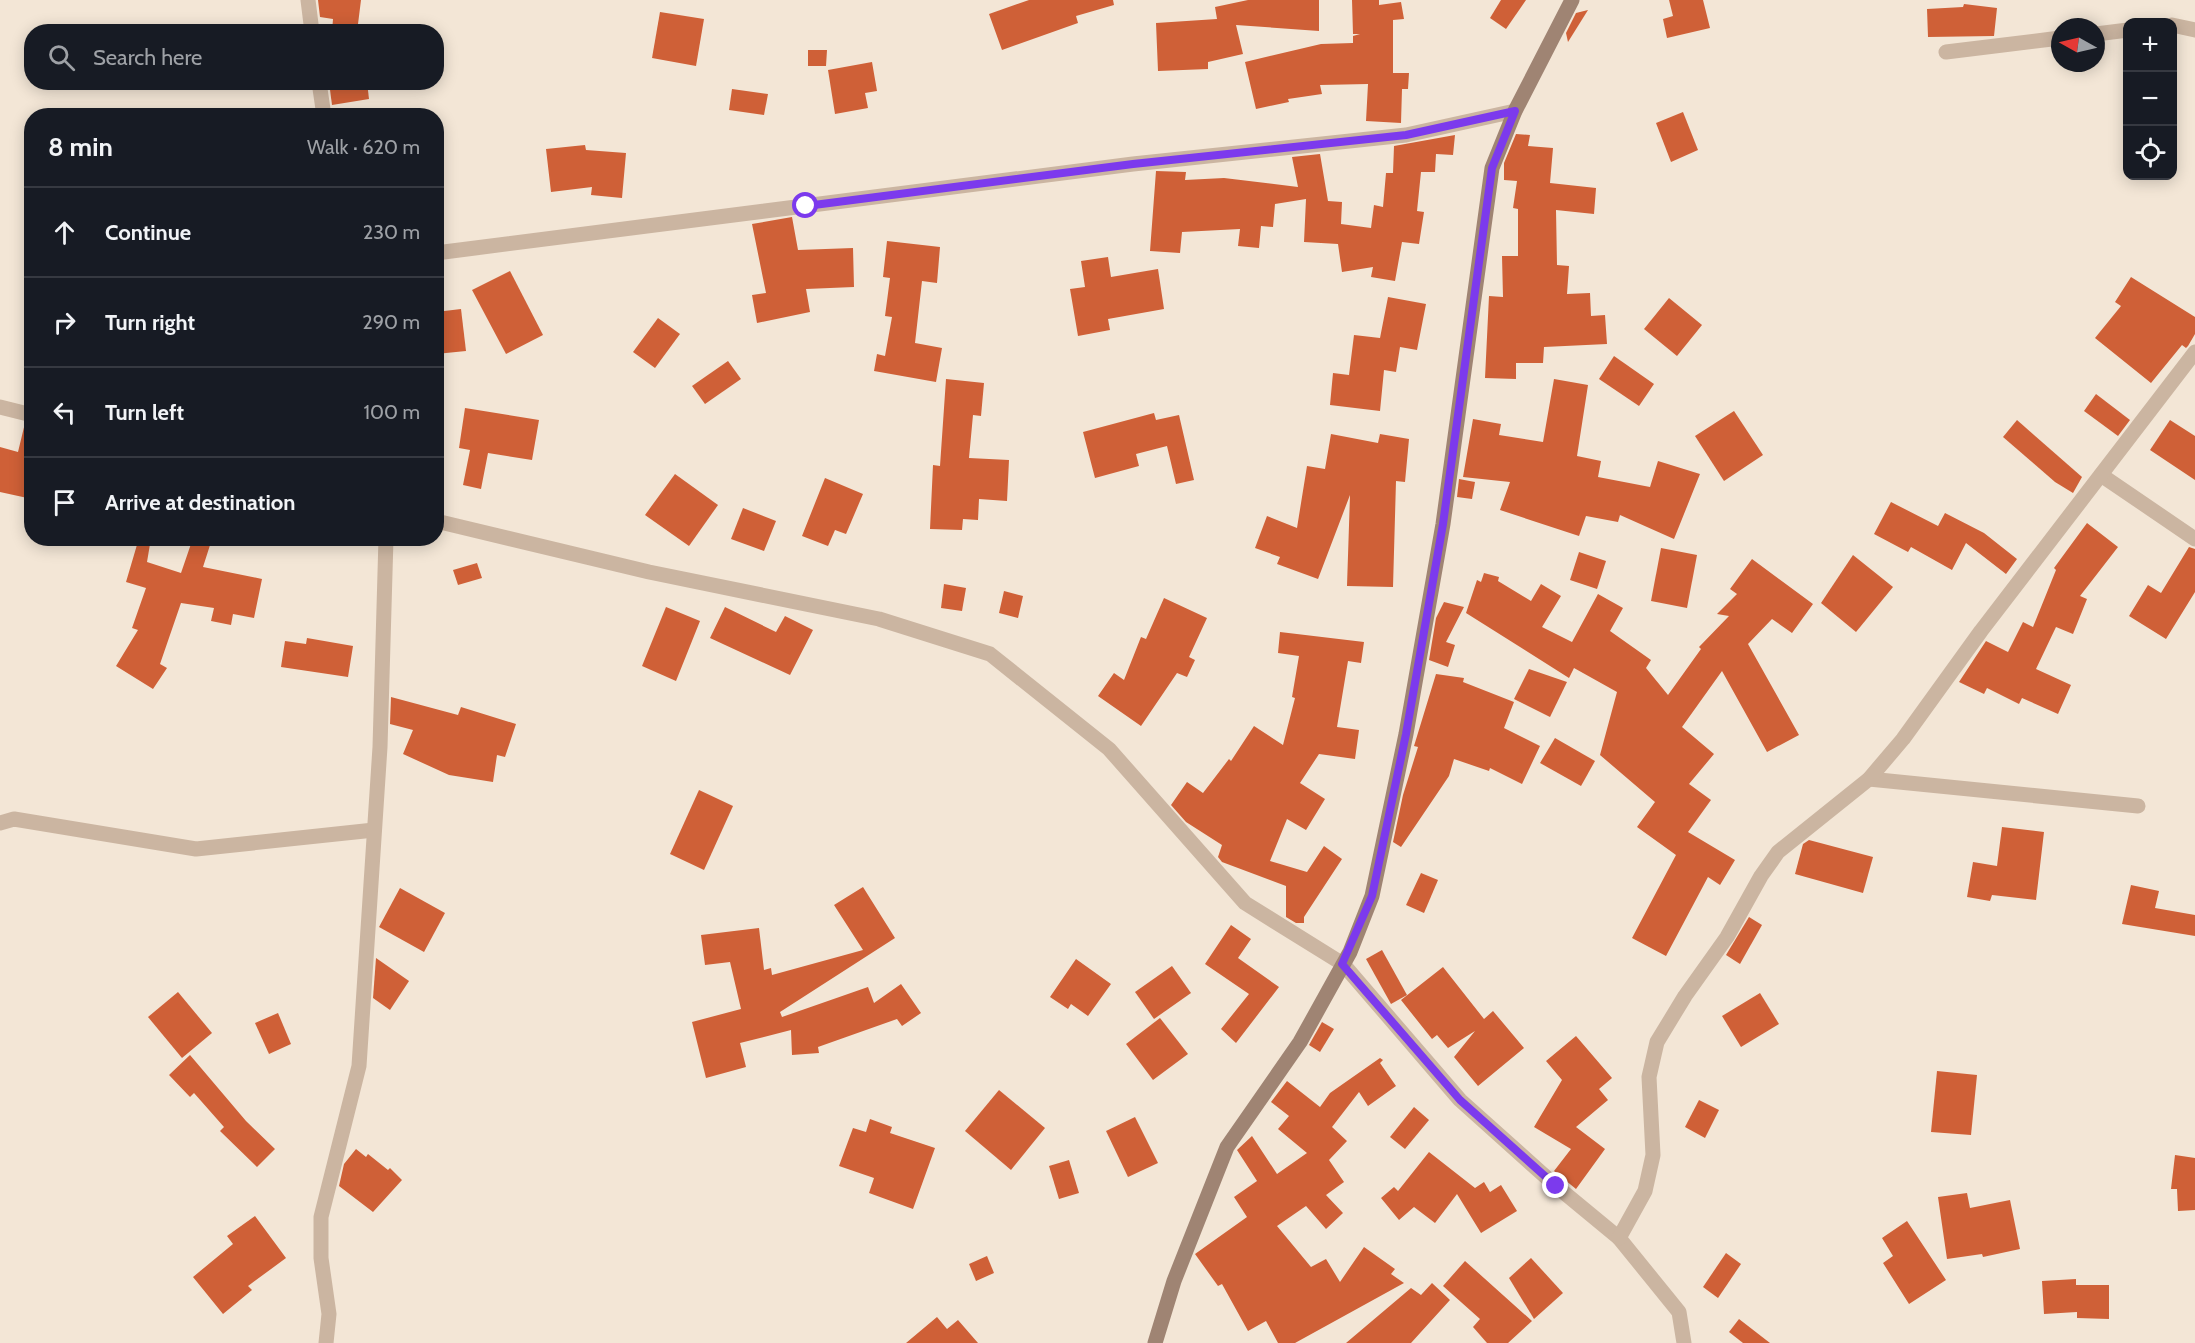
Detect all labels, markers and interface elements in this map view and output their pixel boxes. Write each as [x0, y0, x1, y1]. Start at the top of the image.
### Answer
north arrow [2051, 18, 2105, 72]
map controls [2123, 18, 2177, 180]
button: + [2123, 18, 2177, 72]
search box [24, 24, 444, 90]
icon: search [45, 41, 78, 74]
text: Search here [93, 44, 202, 71]
button: − [2123, 72, 2177, 126]
button: locate [2123, 126, 2177, 180]
text: 8 min [48, 131, 113, 163]
text: Walk · 620 m [307, 135, 420, 159]
route start [792, 192, 818, 218]
icon: ahead [48, 216, 81, 249]
text: Continue [105, 219, 191, 246]
text: 230 m [363, 220, 420, 244]
icon: right [48, 306, 81, 339]
text: Turn right [105, 309, 195, 336]
text: 290 m [362, 310, 420, 334]
icon: left [48, 396, 81, 429]
text: Turn left [105, 399, 184, 426]
text: 100 m [364, 400, 420, 424]
icon: arrive [48, 486, 81, 519]
text: Arrive at destination [105, 489, 295, 516]
route end [1542, 1172, 1568, 1198]

